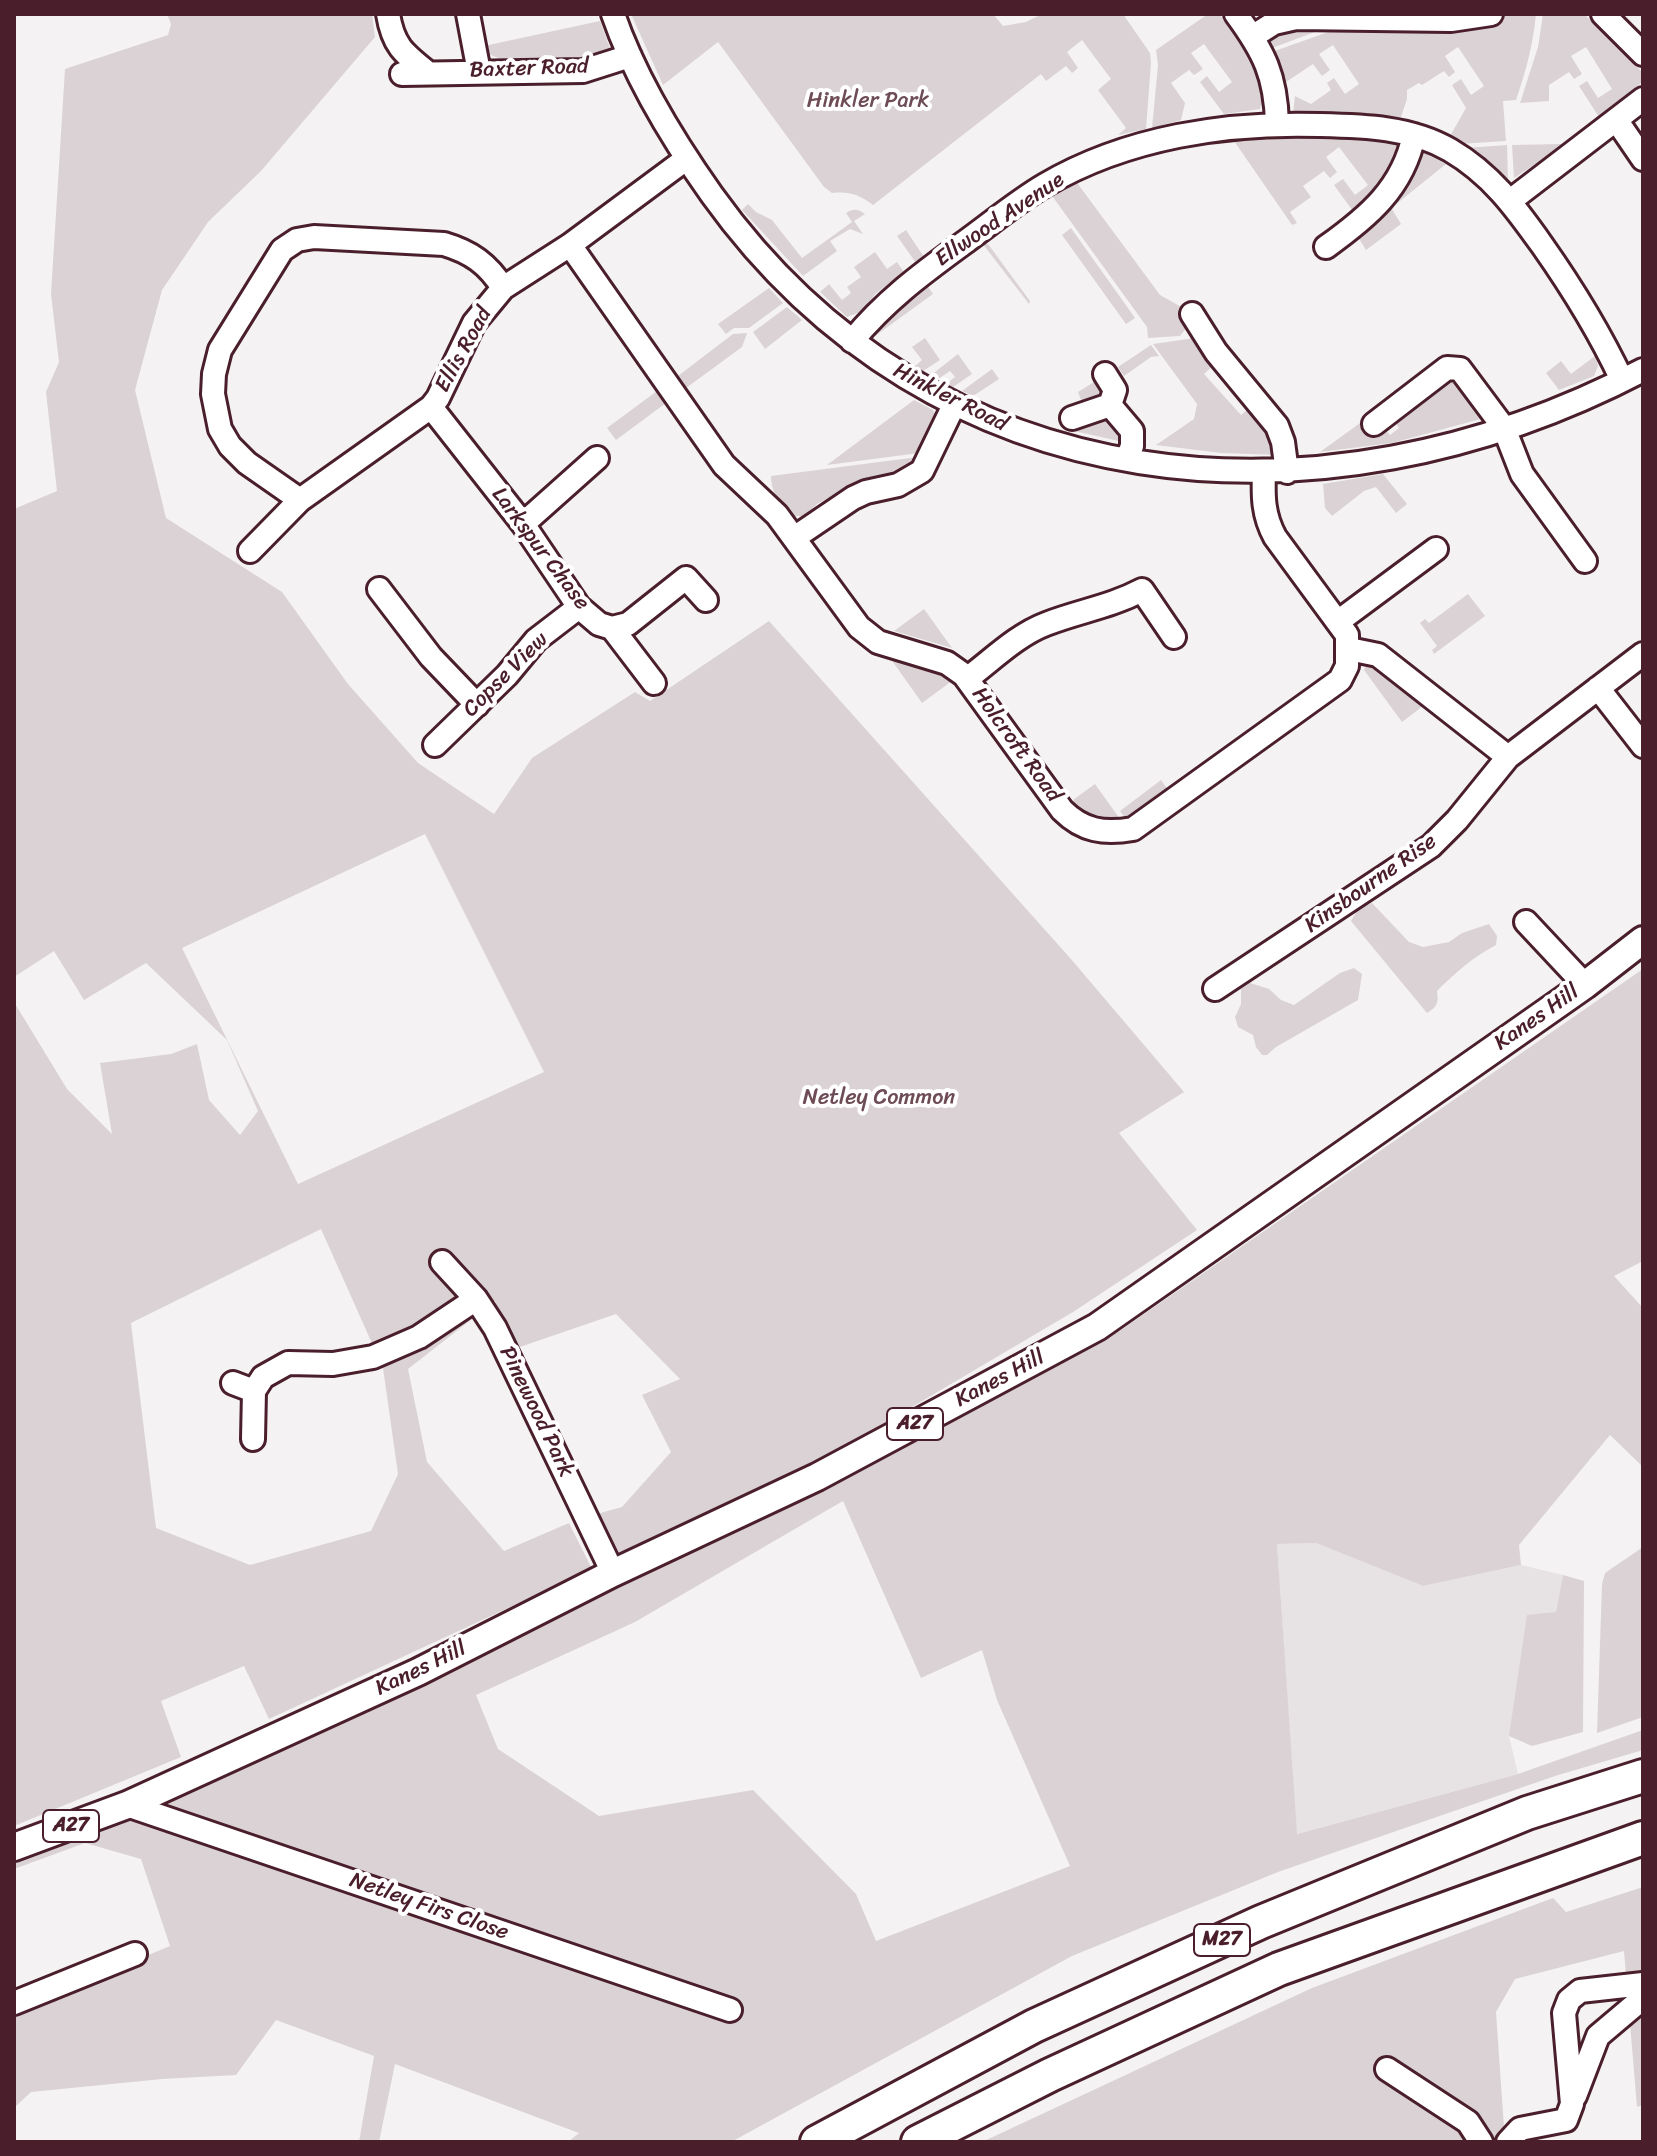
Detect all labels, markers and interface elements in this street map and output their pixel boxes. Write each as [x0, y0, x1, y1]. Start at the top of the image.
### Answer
street label: Baxter Road [469, 54, 589, 84]
park label: Hinkler Park [807, 88, 929, 114]
street label: Ellwood Avenue [931, 167, 1069, 273]
street label: Ellis Road [430, 303, 498, 397]
street label: Hinkler Road [888, 358, 1012, 438]
street label: Larkspur Chase [485, 482, 595, 616]
street label: Copse View [458, 627, 554, 723]
street label: Holcroft Road [965, 682, 1067, 808]
street label: Kinsbourne Rise [1300, 829, 1442, 939]
street label: Kanes Hill [1489, 979, 1585, 1057]
park label: Netley Common [803, 1085, 955, 1111]
street label: Pinewood Park [493, 1342, 579, 1482]
street label: Kanes Hill [951, 1344, 1049, 1414]
road number: A27 [887, 1408, 943, 1440]
street label: Kanes Hill [371, 1636, 471, 1702]
road number: A27 [43, 1810, 99, 1842]
street label: Netley Firs Close [346, 1867, 512, 1947]
road number: M27 [1194, 1924, 1250, 1956]

